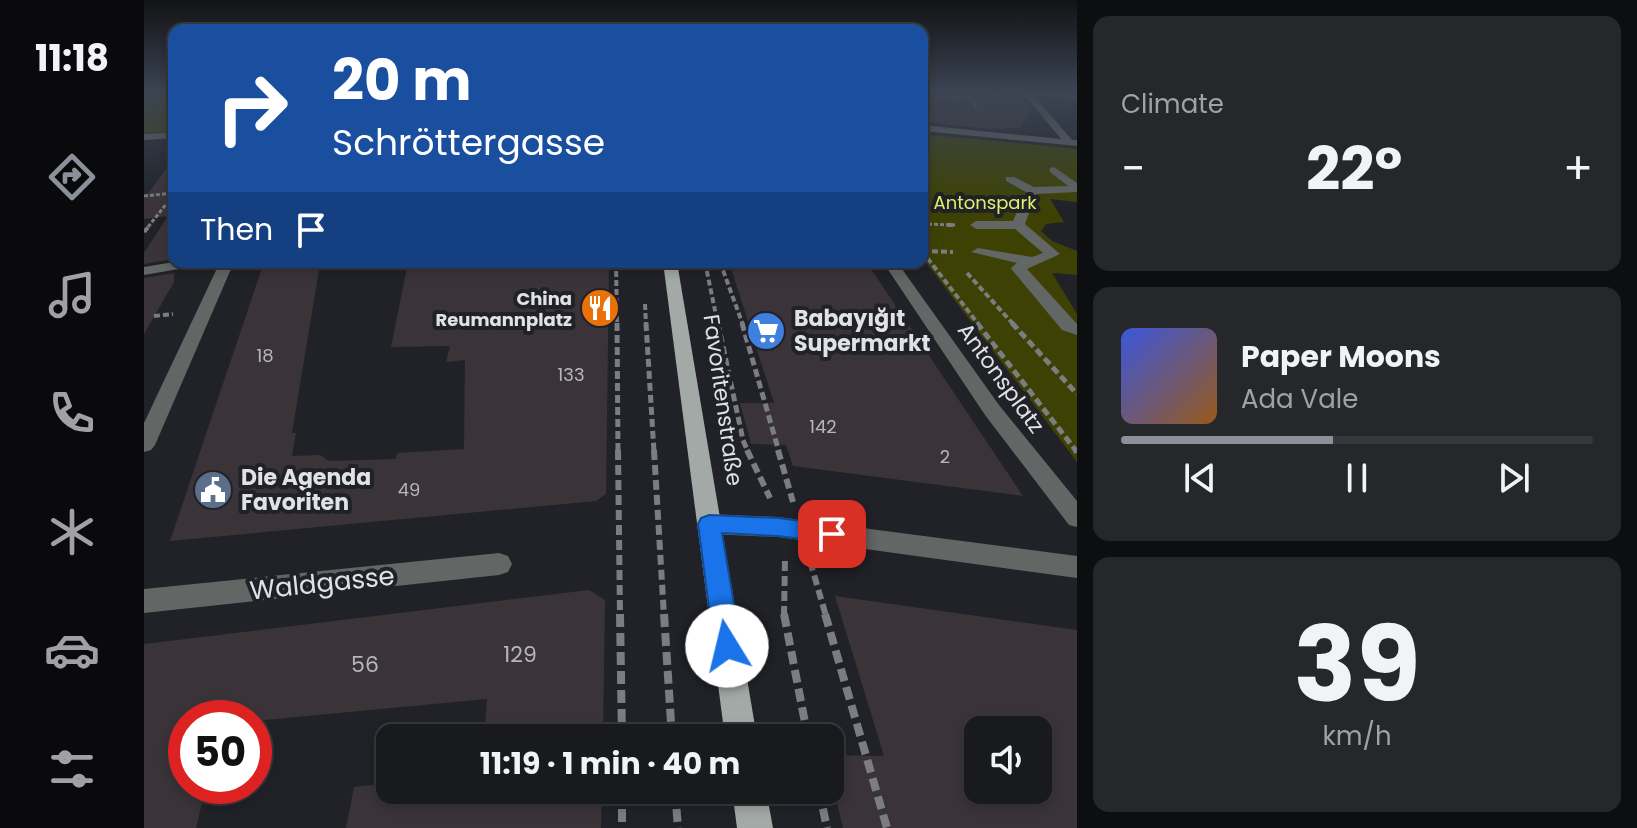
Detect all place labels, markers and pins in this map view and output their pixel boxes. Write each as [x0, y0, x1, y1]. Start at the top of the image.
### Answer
place label: China Reumannplatz [436, 286, 572, 332]
restaurant icon: China Reumannplatz [579, 287, 621, 329]
place label: Babayığıt Supermarkt [794, 303, 931, 359]
supermarket icon: Babayığıt Supermarkt [745, 310, 787, 352]
place label: Die Agenda Favoriten [241, 462, 371, 518]
public building icon: Die Agenda Favoriten [192, 469, 234, 511]
pin [798, 500, 866, 568]

